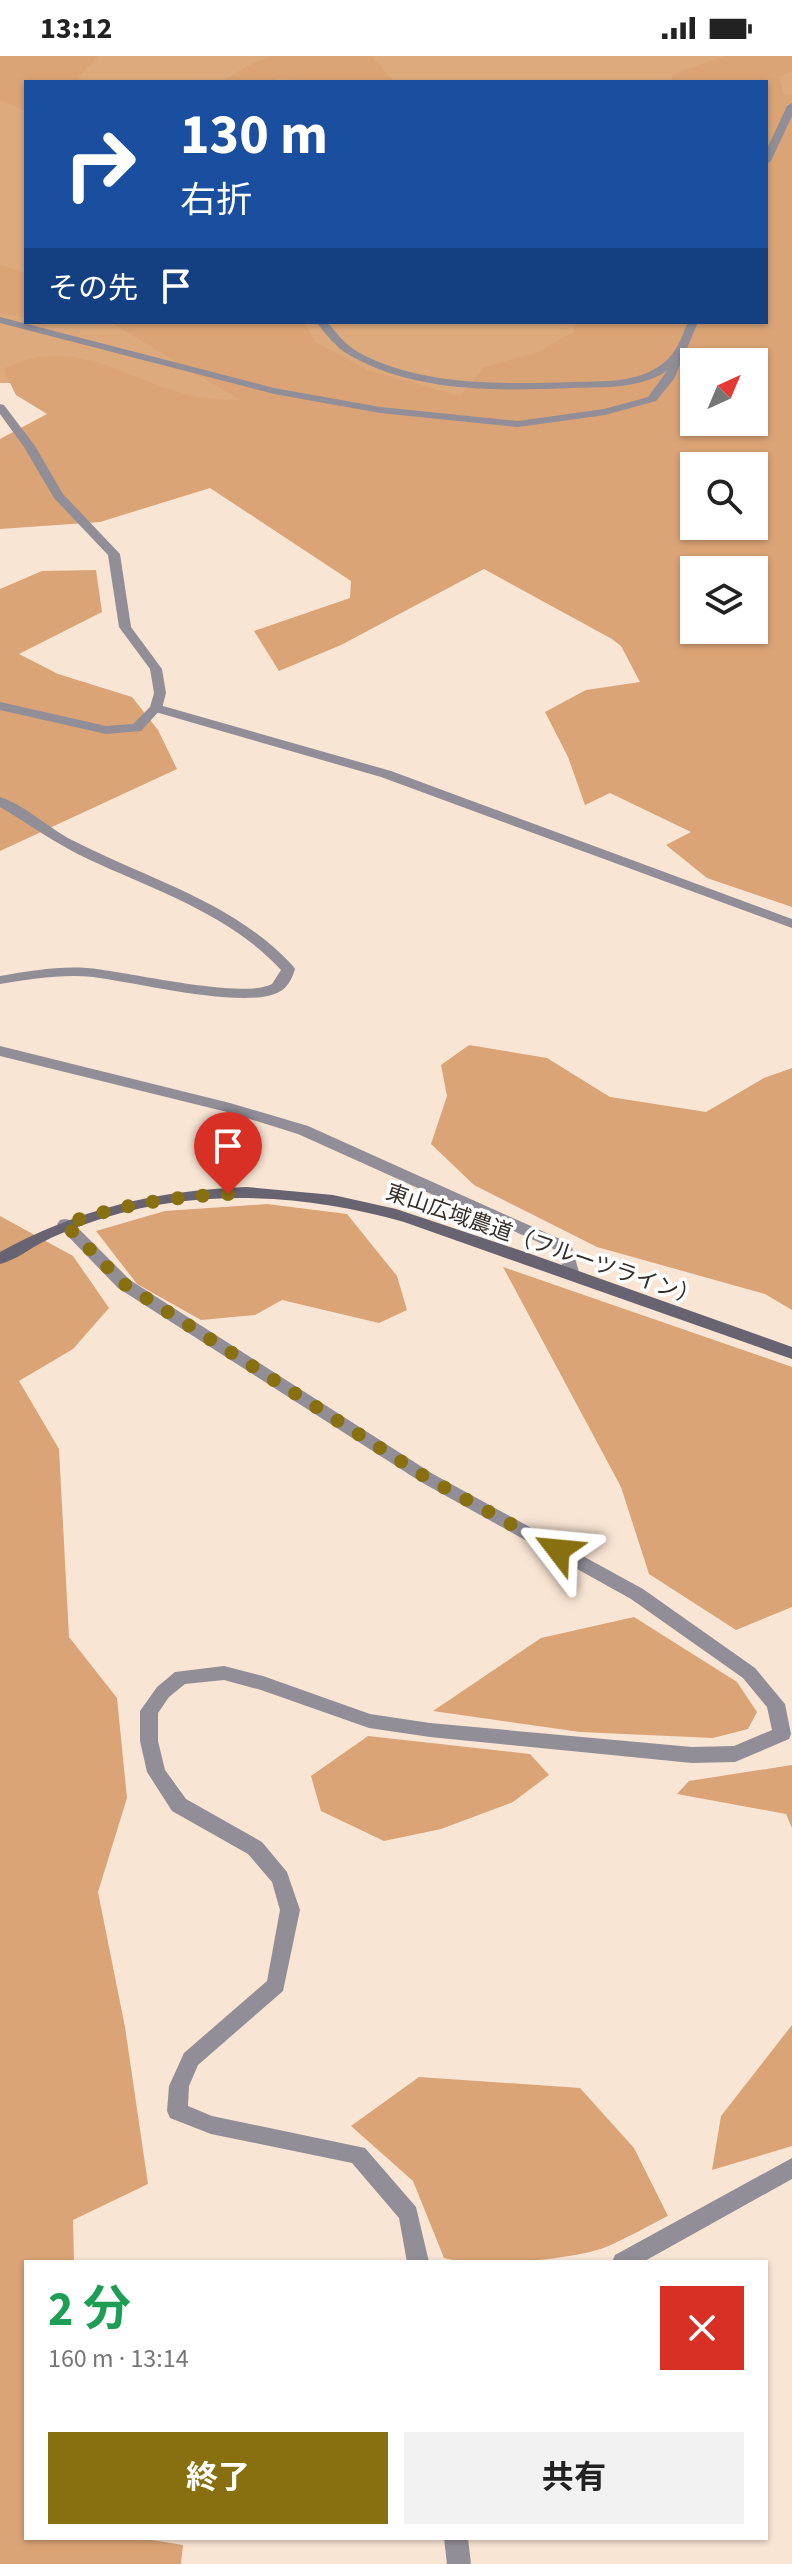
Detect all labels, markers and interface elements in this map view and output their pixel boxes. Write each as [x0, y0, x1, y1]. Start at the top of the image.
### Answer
text: 13:12 [40, 7, 112, 50]
text: 130 m [180, 96, 328, 175]
icon: right [48, 112, 152, 216]
text: 右折 [180, 175, 252, 226]
icon: arrive [154, 264, 198, 308]
text: その先 [48, 267, 138, 310]
north arrow [680, 348, 768, 436]
map controls [680, 348, 768, 644]
button: search [680, 452, 768, 540]
button: layers [680, 556, 768, 644]
pin [194, 1112, 262, 1194]
icon: arrive [206, 1124, 250, 1168]
street label: 東山広域農道（フルーツライン） [382, 1176, 704, 1314]
position arrow [516, 1508, 600, 1592]
text: 2 分 [48, 2276, 131, 2344]
button: close [660, 2286, 744, 2370]
text: 160 m · 13:14 [48, 2340, 189, 2377]
button: 終了 [48, 2432, 388, 2524]
button: 共有 [404, 2432, 744, 2524]

